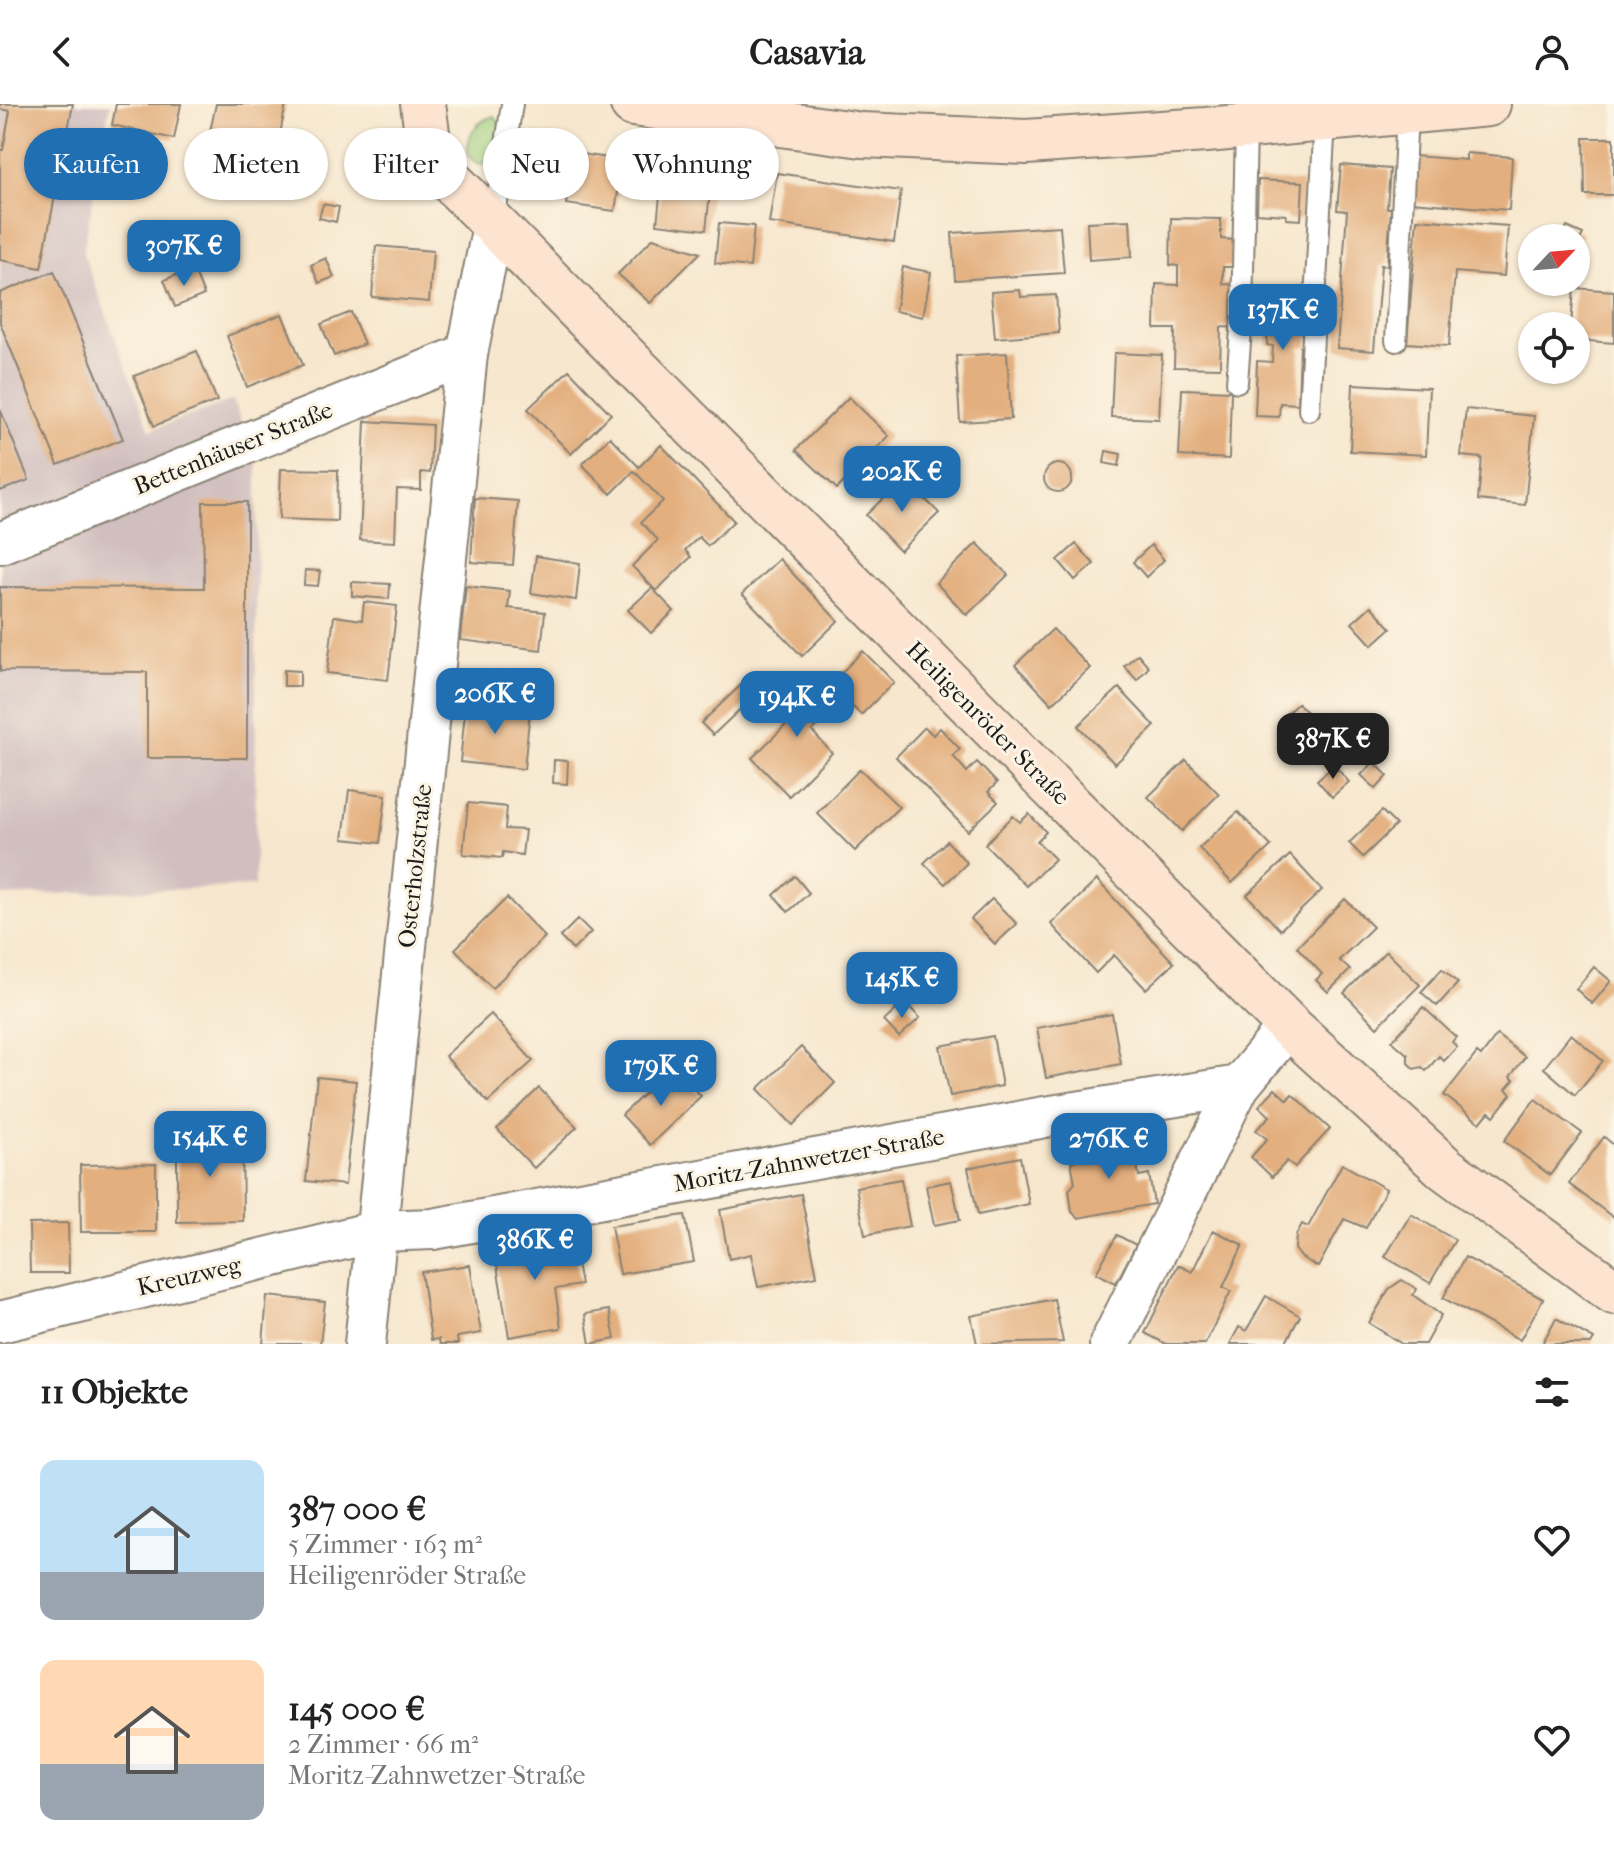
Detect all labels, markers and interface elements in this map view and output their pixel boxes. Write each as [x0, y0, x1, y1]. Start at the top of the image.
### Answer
icon: back [40, 30, 84, 74]
icon: person [1530, 30, 1574, 74]
text: Casavia [749, 31, 865, 73]
chip: Kaufen [24, 128, 168, 200]
chip: Mieten [184, 128, 328, 200]
chip: Filter [344, 128, 467, 200]
chip: Neu [483, 128, 589, 200]
chip: Wohnung [605, 128, 779, 200]
pin: 307K € [119, 220, 249, 288]
north arrow [1518, 224, 1590, 296]
map controls [1518, 224, 1590, 384]
text: 307K € [145, 230, 223, 261]
pin: 137K € [1218, 284, 1348, 352]
text: 137K € [1247, 294, 1319, 325]
button: locate [1518, 312, 1590, 384]
street label: Bettenhäuser Straße [130, 395, 337, 501]
pin: 202K € [837, 446, 967, 514]
text: 202K € [861, 456, 943, 487]
street label: Heiligenröder Straße [900, 635, 1076, 811]
pin: 206K € [430, 668, 560, 736]
pin: 194K € [732, 671, 862, 739]
text: 206K € [454, 678, 536, 709]
text: 194K € [758, 681, 836, 712]
pin: 387K € [1268, 713, 1398, 781]
text: 387K € [1295, 723, 1371, 754]
street label: Osterholzstraße [392, 783, 438, 949]
pin: 145K € [837, 952, 967, 1020]
text: 145K € [864, 962, 940, 993]
pin: 179K € [596, 1040, 726, 1108]
text: 179K € [623, 1050, 699, 1081]
pin: 154K € [145, 1111, 275, 1179]
pin: 276K € [1044, 1113, 1174, 1181]
text: 154K € [172, 1121, 248, 1152]
street label: Moritz-Zahnwetzer-Straße [671, 1122, 947, 1198]
text: 276K € [1069, 1123, 1149, 1154]
pin: 386K € [470, 1214, 600, 1282]
text: 386K € [496, 1224, 574, 1255]
street label: Kreuzweg [134, 1250, 245, 1302]
icon: filters [1530, 1370, 1574, 1414]
text: 11 Objekte [40, 1372, 188, 1412]
text: 387 000 € [288, 1489, 427, 1529]
icon: home [104, 1492, 200, 1588]
icon: heart [1530, 1518, 1574, 1562]
text: 5 Zimmer · 163 m² [288, 1529, 482, 1560]
text: Heiligenröder Straße [288, 1560, 526, 1591]
text: 145 000 € [288, 1689, 425, 1729]
icon: home [104, 1692, 200, 1788]
icon: heart [1530, 1718, 1574, 1762]
text: 2 Zimmer · 66 m² [288, 1729, 478, 1760]
text: Moritz-Zahnwetzer-Straße [288, 1760, 585, 1791]

